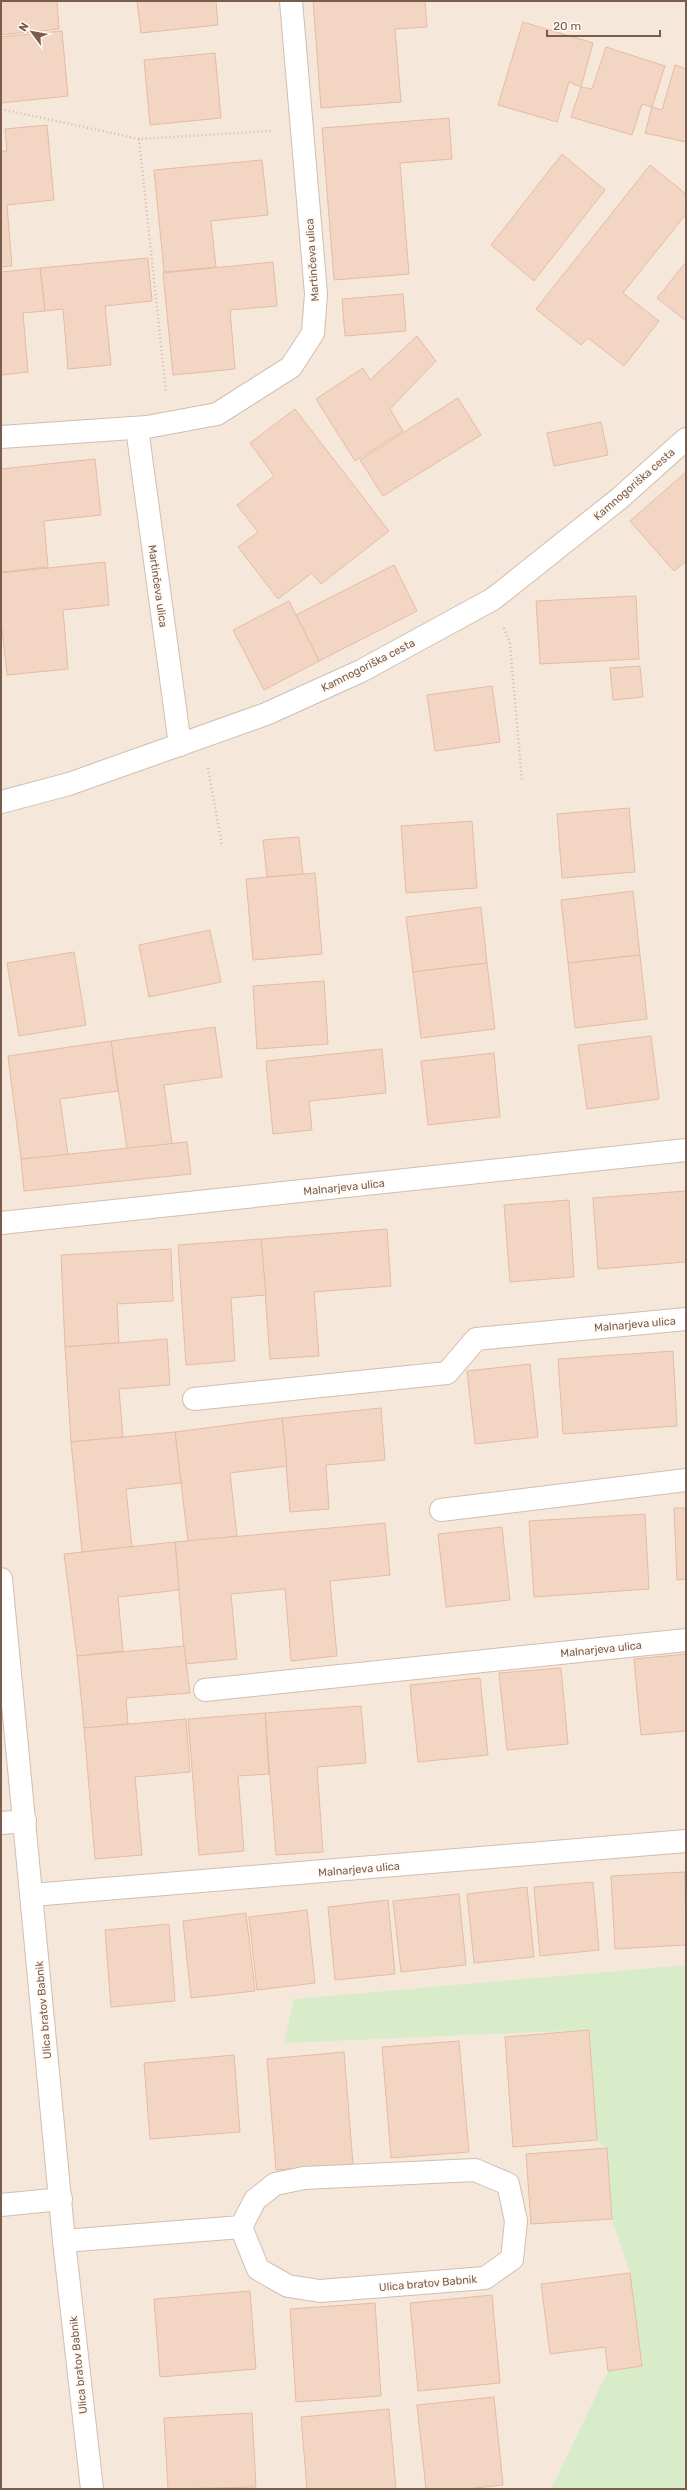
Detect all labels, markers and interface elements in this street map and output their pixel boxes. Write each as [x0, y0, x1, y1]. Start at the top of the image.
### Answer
north arrow [12, 12, 52, 52]
scale bar [547, 12, 660, 38]
text: 20 m [553, 19, 581, 33]
text: N [16, 20, 32, 34]
street label: Martinčeva ulica [303, 218, 322, 302]
street label: Kamnogoriška cesta [591, 446, 678, 523]
street label: Martinčeva ulica [145, 544, 170, 628]
street label: Kamnogoriška cesta [319, 636, 417, 695]
street label: Malnarjeva ulica [303, 1177, 385, 1198]
street label: Malnarjeva ulica [594, 1314, 676, 1335]
street label: Malnarjeva ulica [560, 1639, 642, 1660]
street label: Malnarjeva ulica [318, 1859, 400, 1880]
street label: Ulica bratov Babnik [33, 1960, 54, 2060]
street label: Ulica bratov Babnik [378, 2273, 478, 2294]
street label: Ulica bratov Babnik [67, 2315, 90, 2415]

